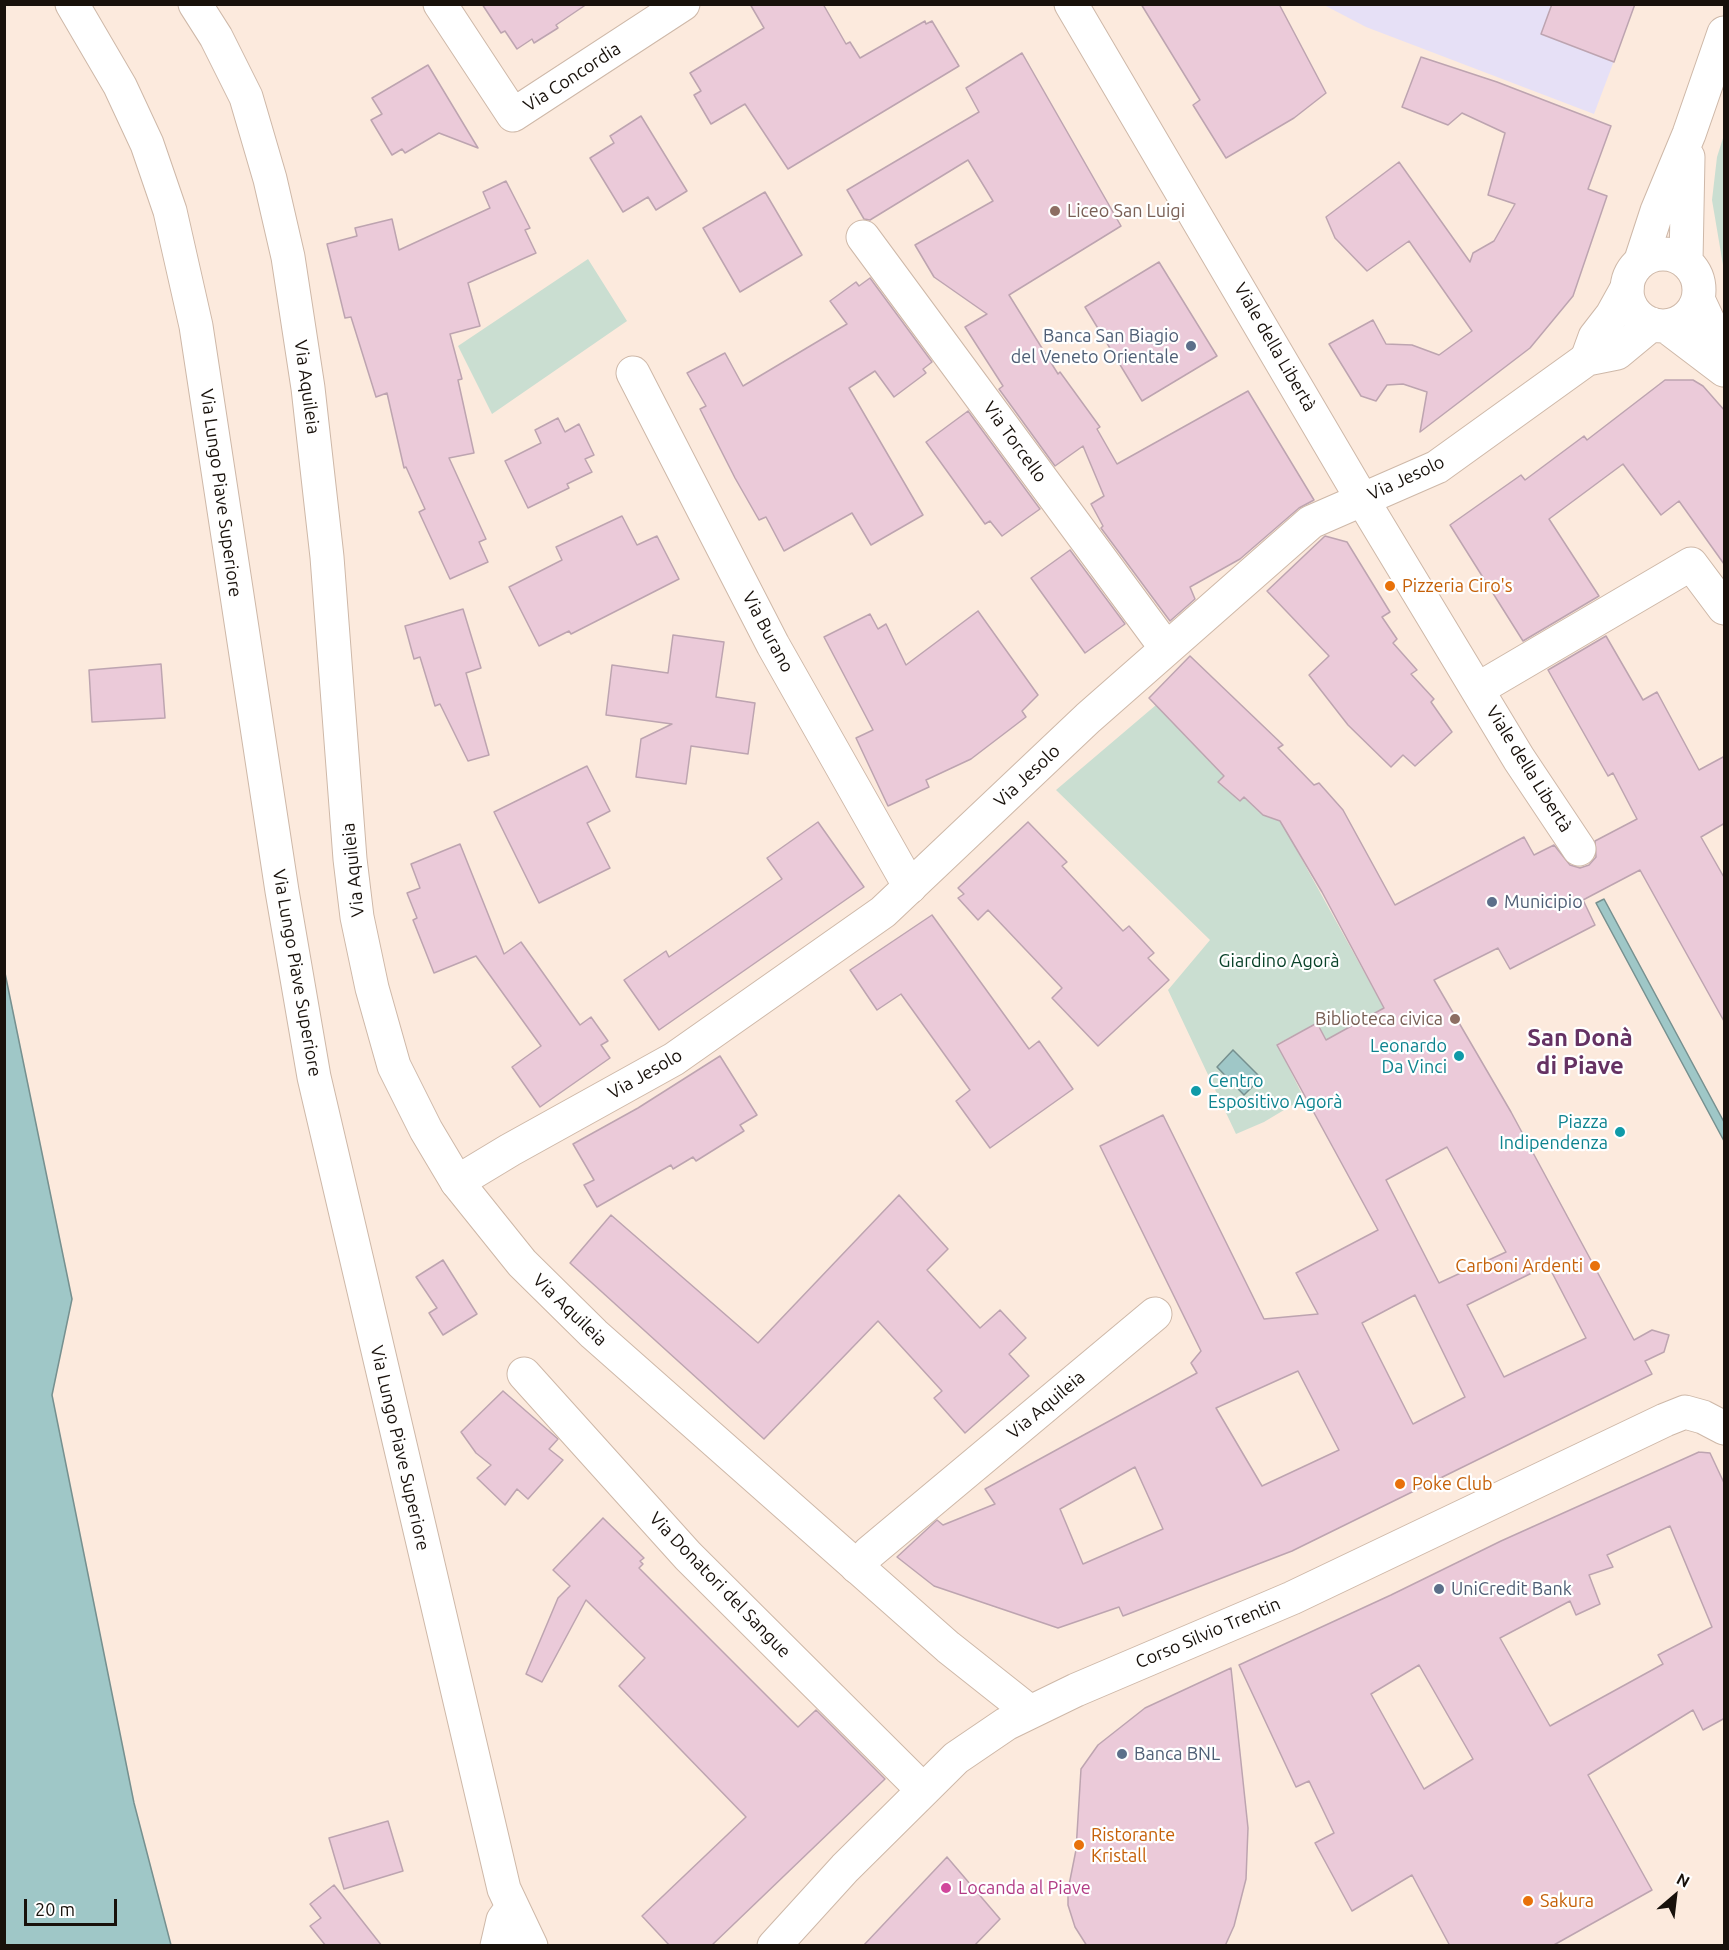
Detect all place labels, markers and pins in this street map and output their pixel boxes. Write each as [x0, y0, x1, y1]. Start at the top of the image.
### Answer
place label: Liceo San Luigi [1067, 200, 1185, 222]
marker: Liceo San Luigi [1048, 204, 1062, 218]
place label: Banca San Biagio del Veneto Orientale [1011, 325, 1179, 368]
marker: Banca San Biagio del Veneto Orientale [1184, 339, 1198, 353]
place label: Pizzeria Ciro's [1402, 575, 1513, 597]
marker: Pizzeria Ciro's [1383, 579, 1397, 593]
place label: Municipio [1504, 891, 1583, 913]
marker: Municipio [1485, 895, 1499, 909]
place label: Biblioteca civica [1315, 1008, 1443, 1030]
marker: Biblioteca civica [1448, 1012, 1462, 1026]
place label: Leonardo Da Vinci [1370, 1035, 1447, 1078]
marker: Leonardo Da Vinci [1452, 1049, 1466, 1063]
place label: Centro Espositivo Agorà [1208, 1070, 1343, 1112]
marker: Centro Espositivo Agorà [1189, 1084, 1203, 1098]
place label: Piazza Indipendenza [1499, 1111, 1608, 1154]
marker: Piazza Indipendenza [1613, 1125, 1627, 1139]
place label: Carboni Ardenti [1455, 1255, 1583, 1277]
marker: Carboni Ardenti [1588, 1259, 1602, 1273]
place label: Poke Club [1412, 1473, 1492, 1495]
marker: Poke Club [1393, 1477, 1407, 1491]
place label: UniCredit Bank [1451, 1578, 1572, 1600]
marker: UniCredit Bank [1432, 1582, 1446, 1596]
place label: Banca BNL [1134, 1743, 1220, 1765]
marker: Banca BNL [1115, 1747, 1129, 1761]
place label: Ristorante Kristall [1091, 1824, 1175, 1866]
marker: Ristorante Kristall [1072, 1838, 1086, 1852]
place label: Locanda al Piave [958, 1877, 1091, 1899]
marker: Locanda al Piave [939, 1881, 953, 1895]
place label: Sakura [1540, 1890, 1594, 1912]
marker: Sakura [1521, 1894, 1535, 1908]

